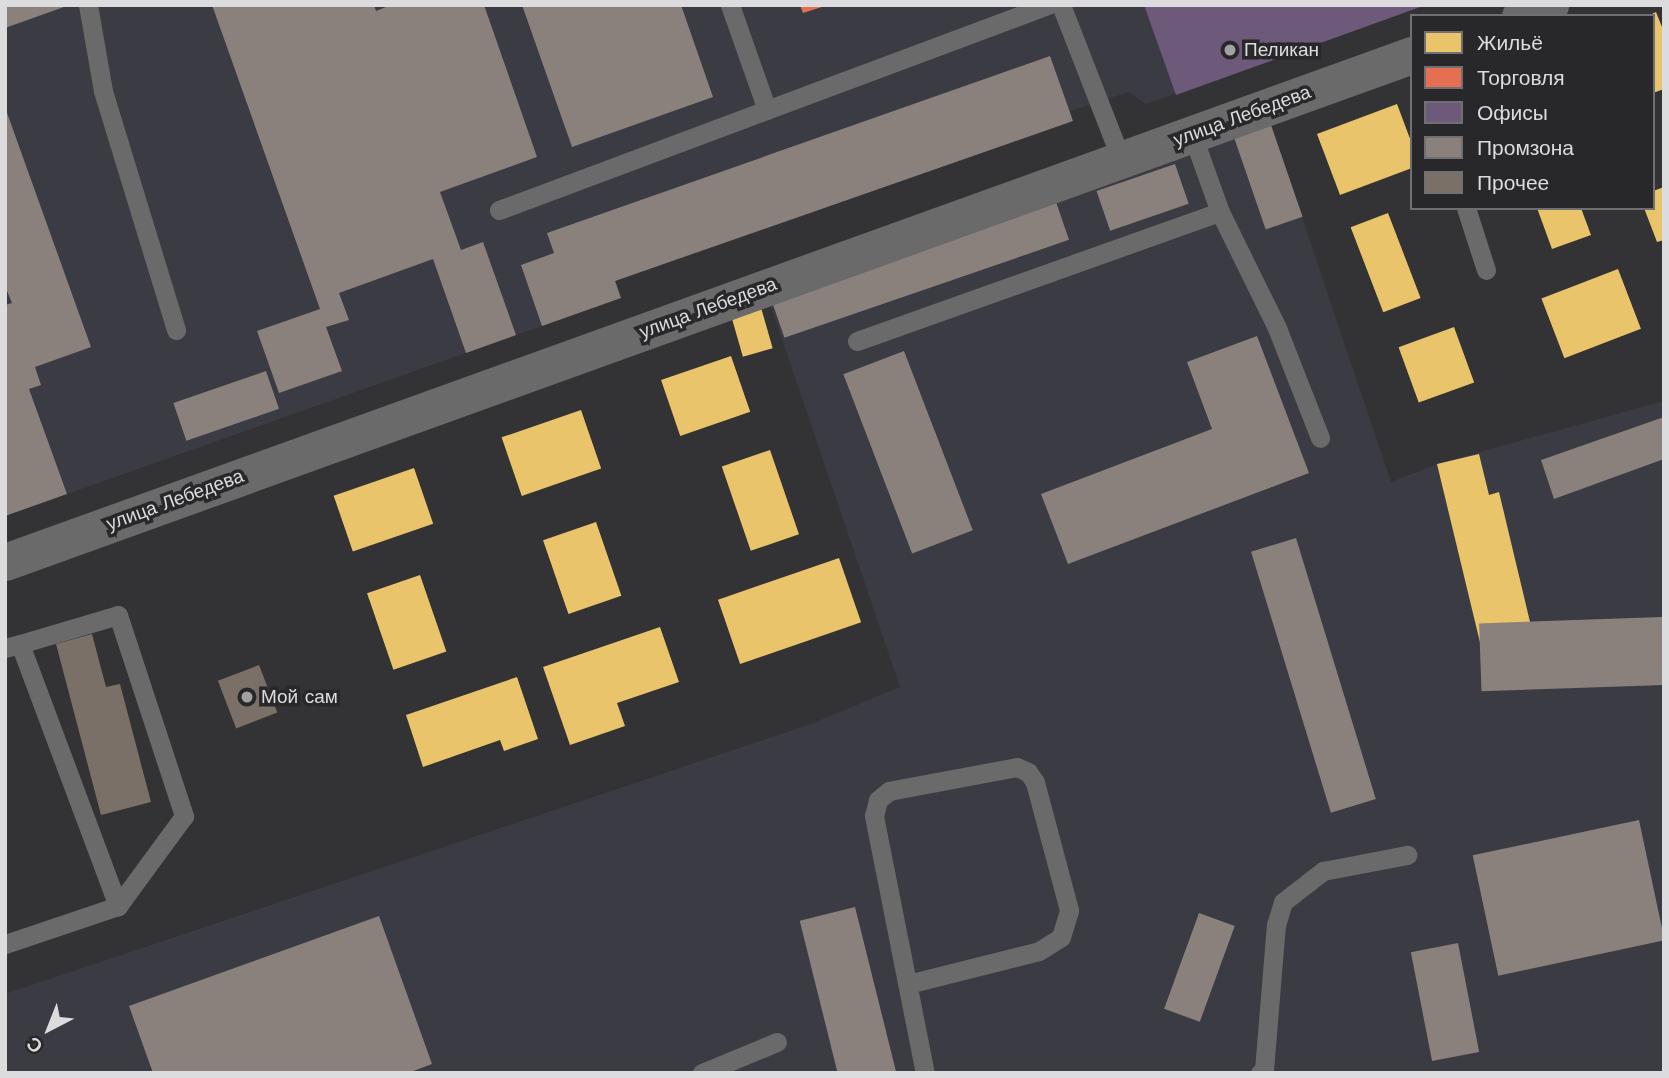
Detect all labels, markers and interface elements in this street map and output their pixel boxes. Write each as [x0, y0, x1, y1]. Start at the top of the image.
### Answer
legend [1410, 14, 1655, 210]
text: Жильё [1477, 30, 1543, 55]
place label: Пеликан [1244, 39, 1319, 61]
marker: Пеликан [1222, 42, 1238, 58]
text: Торговля [1477, 65, 1565, 90]
street label: улица Лебедева [1170, 81, 1314, 151]
text: Офисы [1477, 100, 1548, 125]
text: Промзона [1477, 135, 1574, 160]
text: Прочее [1477, 170, 1549, 195]
street label: улица Лебедева [636, 273, 780, 343]
street label: улица Лебедева [103, 465, 247, 535]
place label: Мой сам [261, 686, 338, 708]
marker: Мой сам [239, 689, 255, 705]
north arrow [14, 994, 84, 1064]
text: С [22, 1032, 47, 1058]

